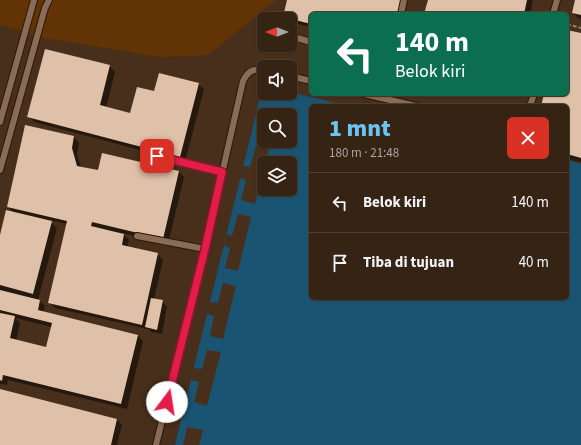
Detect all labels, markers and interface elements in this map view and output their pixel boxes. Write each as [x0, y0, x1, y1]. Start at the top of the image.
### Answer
north arrow [257, 12, 297, 52]
map controls [257, 12, 297, 196]
text: 140 m [395, 22, 469, 62]
icon: left [329, 28, 381, 80]
text: Belok kiri [395, 59, 465, 84]
button: sound [257, 60, 297, 100]
button: search [257, 108, 297, 148]
text: 1 mnt [329, 111, 391, 146]
button: close [507, 117, 549, 159]
pin [140, 139, 174, 173]
text: 180 m · 21:48 [329, 144, 399, 162]
icon: arrive [146, 145, 168, 167]
button: layers [257, 156, 297, 196]
icon: left [329, 192, 351, 214]
text: Belok kiri [363, 192, 426, 213]
text: 140 m [511, 192, 549, 213]
icon: arrive [329, 252, 351, 274]
text: Tiba di tujuan [363, 252, 454, 273]
text: 40 m [519, 252, 549, 273]
position arrow [146, 381, 188, 423]

